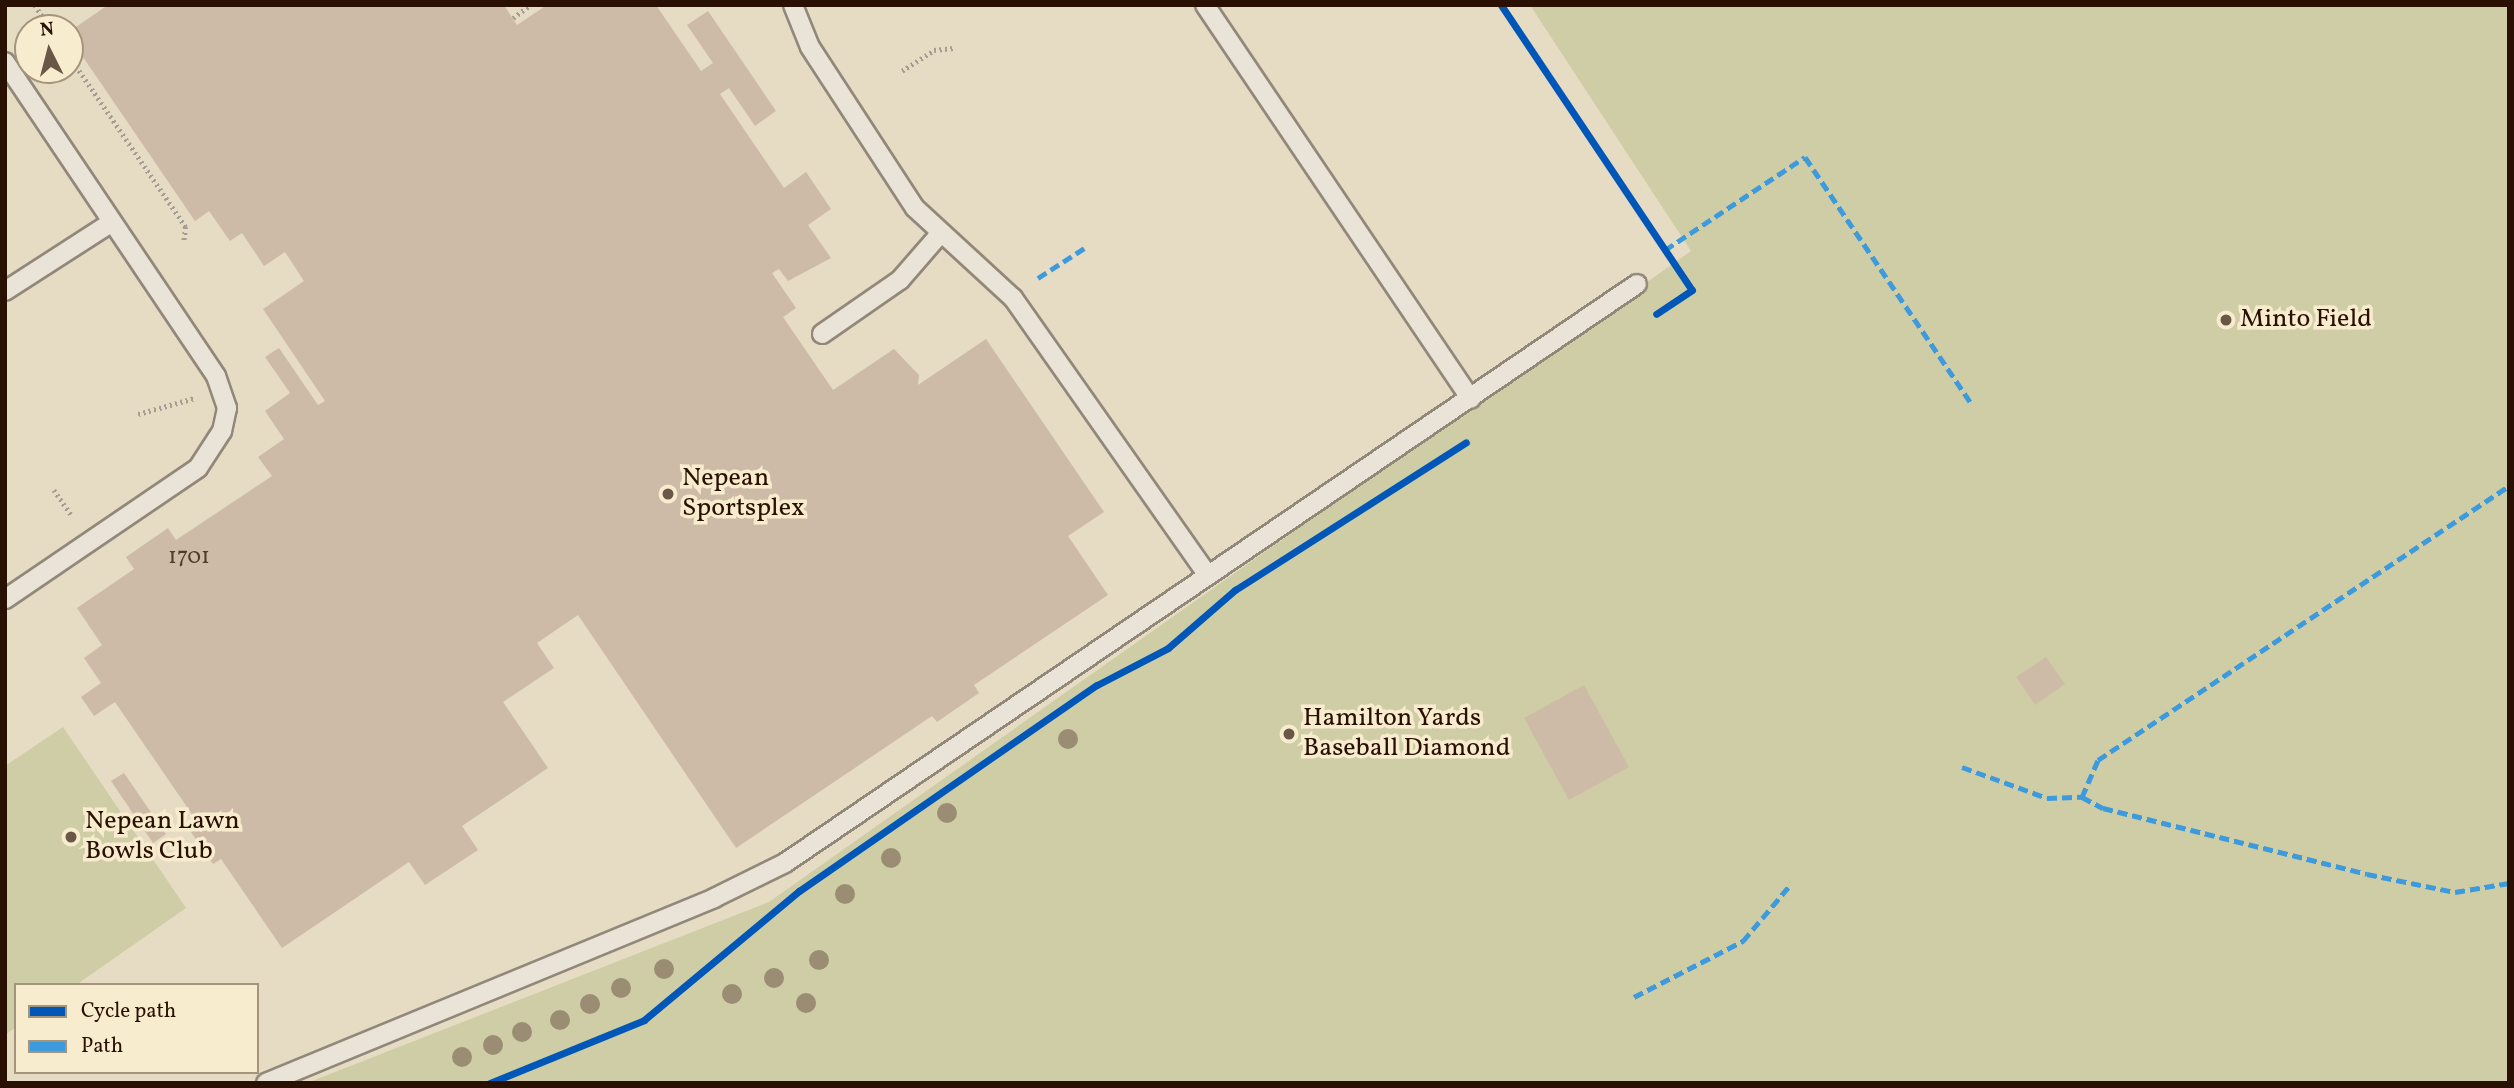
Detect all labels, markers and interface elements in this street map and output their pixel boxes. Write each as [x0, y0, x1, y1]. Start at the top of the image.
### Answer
north arrow [14, 14, 84, 84]
text: N [39, 16, 55, 44]
place label: Minto Field [2240, 304, 2372, 336]
marker: Minto Field [2218, 312, 2234, 328]
place label: Nepean Sportsplex [682, 463, 805, 524]
marker: Nepean Sportsplex [660, 486, 676, 502]
house number: 1701 [168, 543, 210, 571]
place label: Hamilton Yards Baseball Diamond [1303, 703, 1510, 764]
marker: Hamilton Yards Baseball Diamond [1281, 726, 1297, 742]
place label: Nepean Lawn Bowls Club [85, 806, 240, 868]
marker: Nepean Lawn Bowls Club [63, 829, 79, 845]
legend [14, 983, 259, 1074]
text: Cycle path [81, 997, 176, 1026]
text: Path [81, 1032, 123, 1061]

